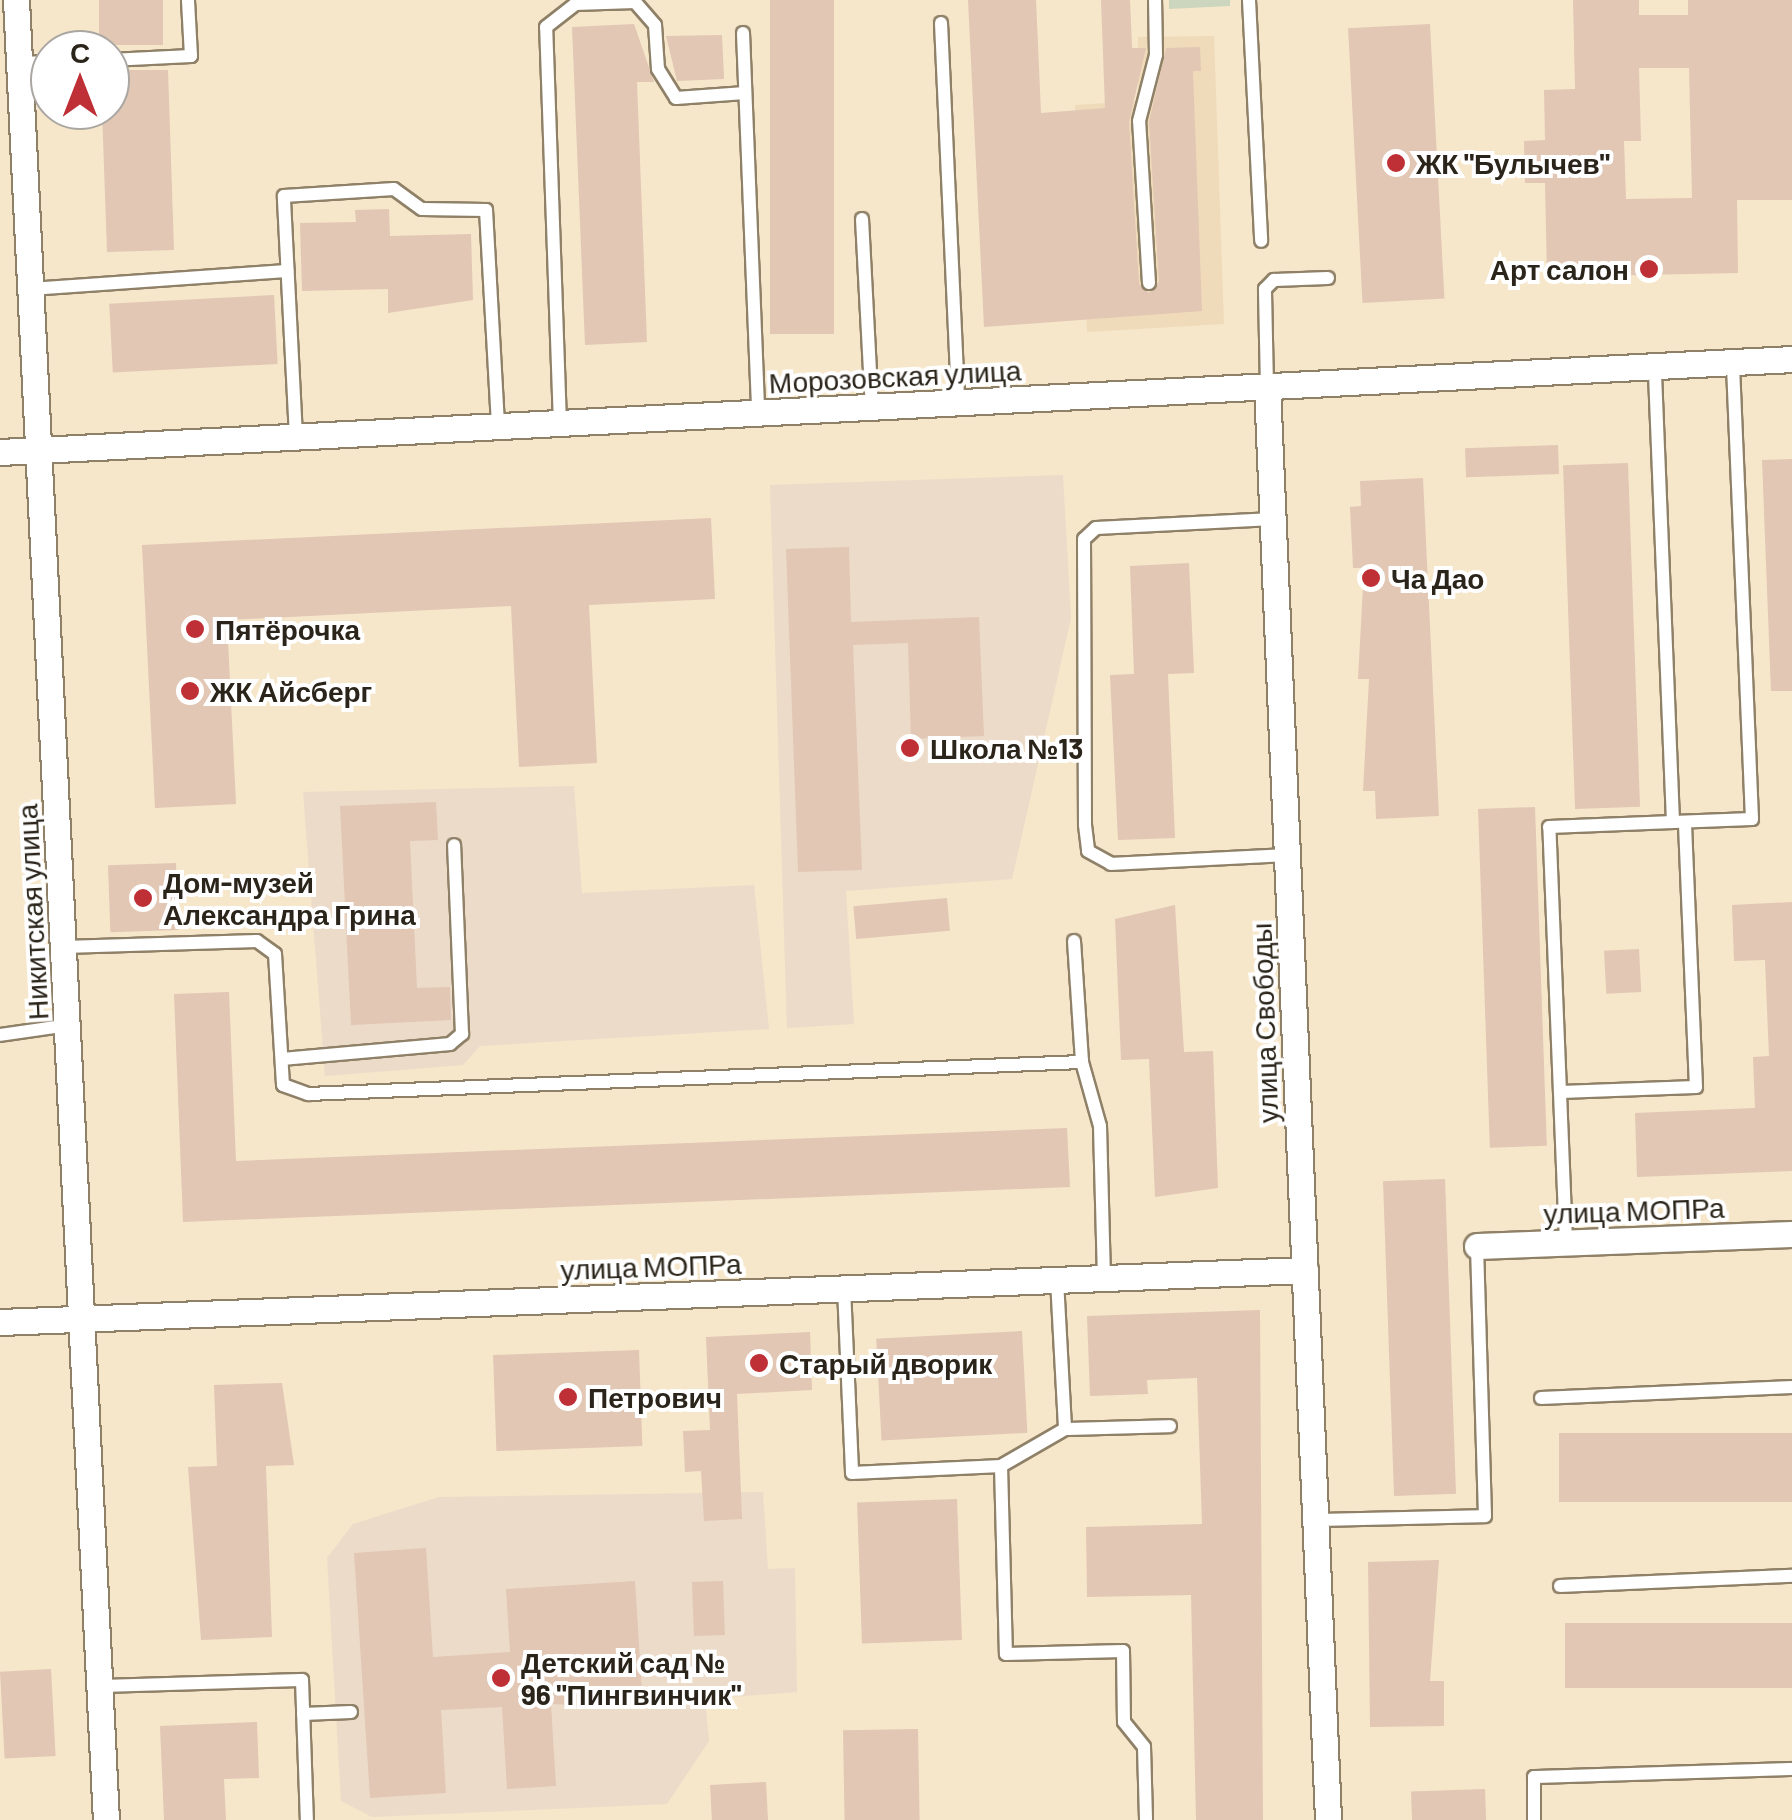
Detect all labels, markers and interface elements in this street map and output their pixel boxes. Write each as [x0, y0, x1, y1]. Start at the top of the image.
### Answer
north arrow [30, 30, 130, 130]
text: С [70, 35, 90, 69]
place label: ЖК "Булычев" [1416, 146, 1610, 180]
marker: ЖК "Булычев" [1385, 152, 1407, 174]
place label: Арт салон [1490, 252, 1629, 286]
marker: Арт салон [1638, 258, 1660, 280]
street label: Морозовская улица [768, 353, 1022, 399]
place label: Ча Дао [1391, 561, 1484, 595]
marker: Ча Дао [1360, 567, 1382, 589]
place label: Пятёрочка [215, 612, 360, 646]
marker: Пятёрочка [184, 618, 206, 640]
place label: ЖК Айсберг [210, 674, 372, 708]
marker: ЖК Айсберг [179, 680, 201, 702]
place label: Школа №13 [930, 731, 1083, 765]
marker: Школа №13 [899, 737, 921, 759]
street label: Никитская улица [10, 803, 54, 1021]
place label: Дом-музей Александра Грина [163, 865, 416, 931]
marker: Дом-музей Александра Грина [132, 887, 154, 909]
street label: улица Свободы [1244, 922, 1284, 1124]
street label: улица МОПРа [1543, 1190, 1725, 1230]
street label: улица МОПРа [560, 1246, 742, 1286]
place label: Старый дворик [779, 1346, 992, 1380]
marker: Старый дворик [748, 1352, 770, 1374]
place label: Петрович [588, 1380, 722, 1414]
marker: Петрович [557, 1386, 579, 1408]
place label: Детский сад № 96 "Пингвинчик" [521, 1645, 741, 1711]
marker: Детский сад № 96 "Пингвинчик" [490, 1667, 512, 1689]

